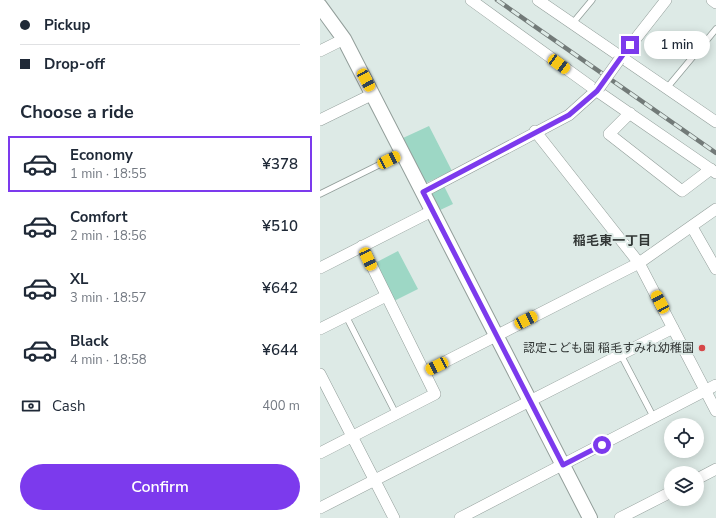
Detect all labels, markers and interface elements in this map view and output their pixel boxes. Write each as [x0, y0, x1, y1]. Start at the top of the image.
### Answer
text: Pickup [44, 15, 90, 35]
callout: 1 min [644, 31, 710, 59]
route end [621, 36, 639, 54]
text: 1 min [660, 36, 694, 54]
car [546, 52, 572, 76]
text: Drop-off [44, 54, 105, 74]
car [355, 67, 377, 93]
text: Choose a ride [20, 100, 134, 124]
text: Economy [70, 145, 133, 165]
icon: car [22, 146, 58, 182]
car [376, 149, 402, 171]
text: ¥378 [262, 154, 298, 174]
text: 1 min · 18:55 [70, 165, 146, 183]
text: Comfort [70, 207, 127, 227]
icon: car [22, 208, 58, 244]
text: ¥510 [262, 216, 298, 236]
text: 2 min · 18:56 [70, 227, 146, 245]
district label: 稲毛東一丁目 [573, 232, 651, 250]
car [357, 246, 379, 272]
text: XL [70, 269, 89, 289]
icon: car [22, 270, 58, 306]
text: ¥642 [262, 278, 298, 298]
text: 3 min · 18:57 [70, 289, 146, 307]
car [649, 289, 671, 315]
car [513, 309, 539, 331]
text: Black [70, 331, 108, 351]
icon: car [22, 332, 58, 368]
text: ¥644 [262, 340, 298, 360]
place label: 認定こども園 稲毛すみれ幼稚園 [523, 340, 694, 356]
marker: 認定こども園 稲毛すみれ幼稚園 [697, 343, 707, 353]
text: 4 min · 18:58 [70, 351, 146, 369]
car [424, 355, 450, 377]
icon: cash [20, 395, 42, 417]
text: Cash [52, 396, 86, 416]
text: 400 m [262, 397, 300, 415]
map controls [664, 418, 704, 506]
button: locate [664, 418, 704, 458]
route start [593, 436, 611, 454]
button: Confirm [20, 464, 300, 510]
button: layers [664, 466, 704, 506]

